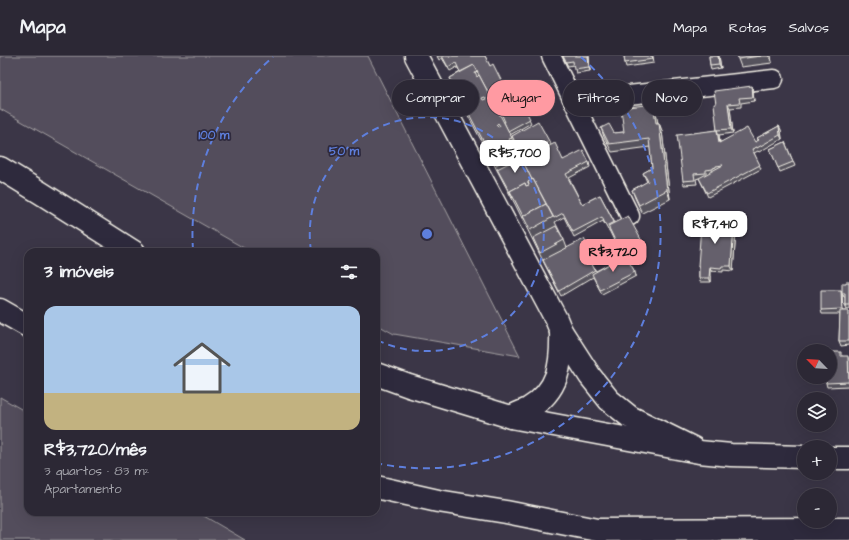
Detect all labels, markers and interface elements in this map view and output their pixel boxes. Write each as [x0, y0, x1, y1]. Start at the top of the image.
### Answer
text: Mapa [20, 14, 66, 41]
text: Mapa [673, 18, 707, 38]
text: Rotas [729, 18, 767, 38]
text: Salvos [789, 18, 829, 38]
chip: Comprar [392, 80, 479, 116]
chip: Alugar [487, 80, 555, 116]
chip: Filtros [563, 80, 634, 116]
chip: Novo [642, 80, 702, 116]
text: 100 m [199, 127, 230, 144]
pin: R$5,700 [478, 140, 552, 174]
text: 50 m [329, 143, 360, 160]
text: R$5,700 [489, 144, 541, 162]
pin: R$7,410 [678, 211, 752, 245]
text: R$7,410 [692, 215, 738, 233]
centre of rings [420, 227, 434, 241]
pin: R$3,720 [576, 239, 650, 273]
text: R$3,720 [588, 243, 638, 261]
text: 3 imóveis [44, 260, 114, 284]
icon: filters [338, 261, 360, 283]
icon: home [166, 332, 238, 404]
north arrow [797, 344, 837, 384]
map controls [797, 344, 837, 528]
button: layers [797, 392, 837, 432]
text: R$3,720/mês [44, 438, 147, 462]
button: + [797, 440, 837, 480]
text: 3 quartos · 83 m² [44, 462, 149, 480]
text: Apartamento [44, 480, 121, 498]
button: − [797, 488, 837, 528]

